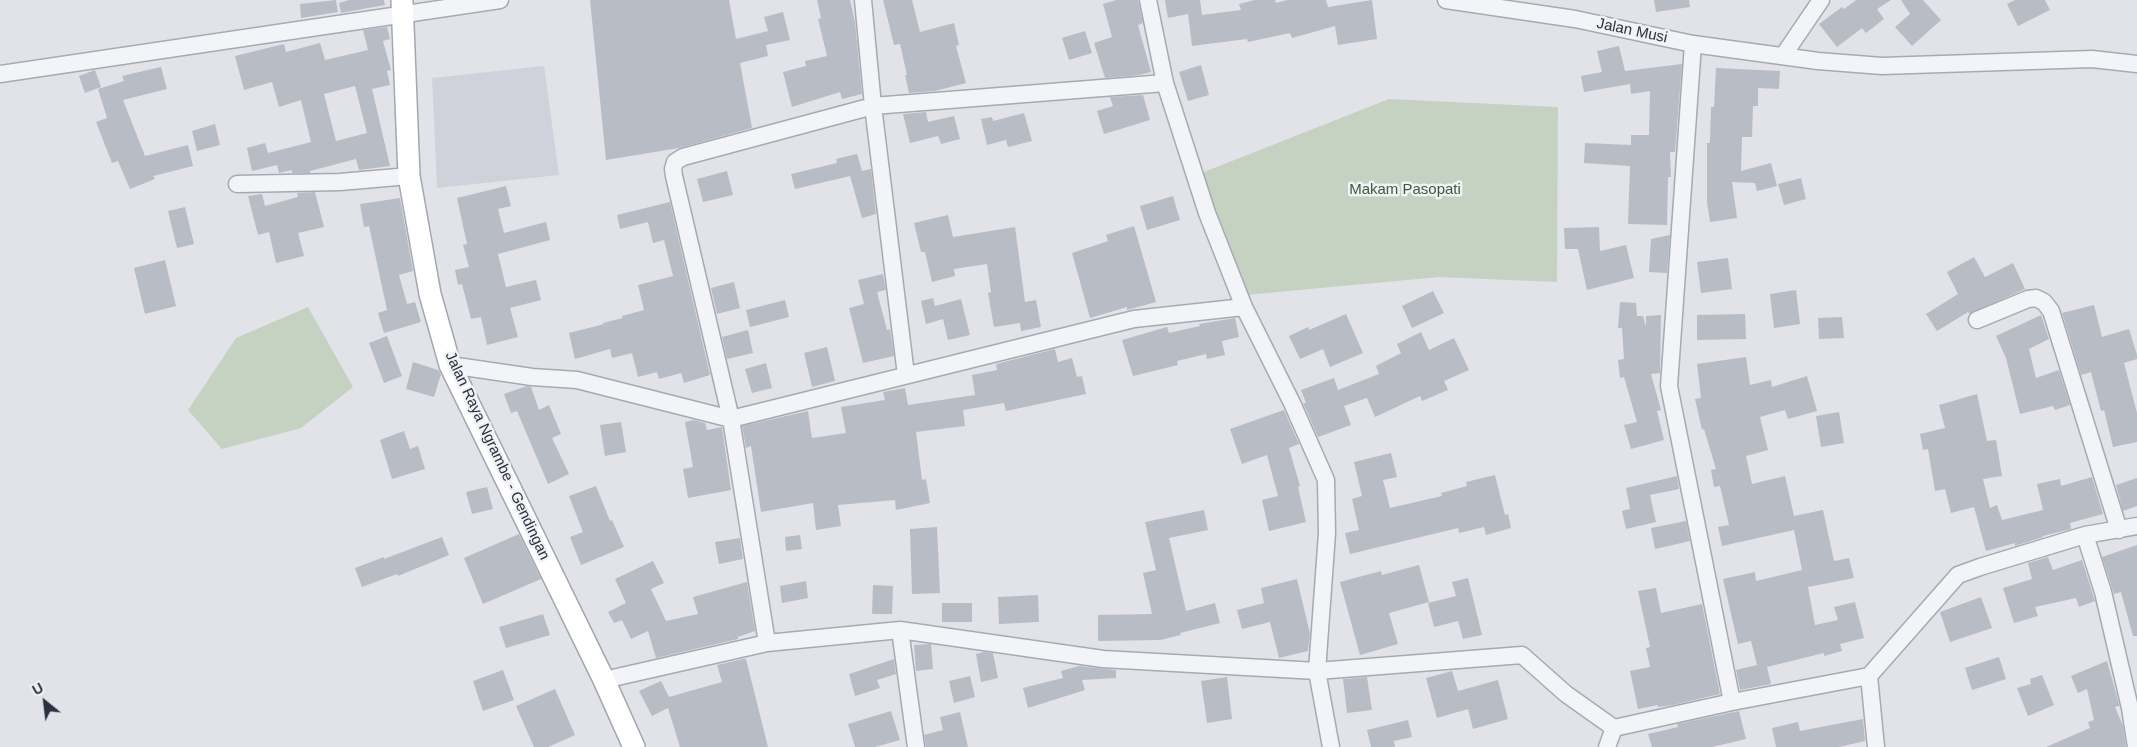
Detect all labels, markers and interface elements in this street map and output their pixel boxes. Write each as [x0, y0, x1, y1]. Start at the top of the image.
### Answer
street label: Jalan Musi [1595, 15, 1669, 47]
park label: Makam Pasopati [1349, 181, 1461, 199]
street label: Jalan Raya Ngrambe - Gendingan [441, 349, 553, 563]
north arrow [20, 677, 70, 727]
text: U [29, 679, 46, 698]

